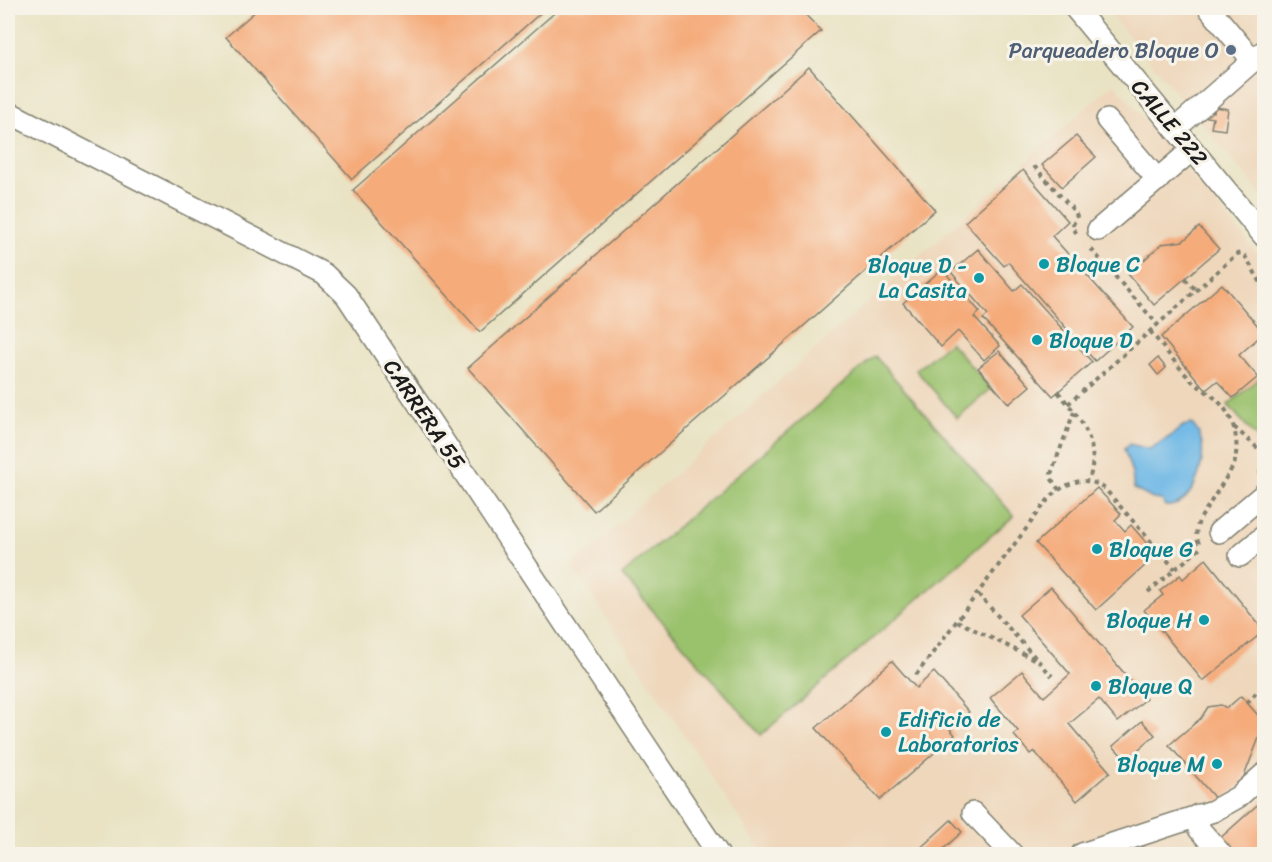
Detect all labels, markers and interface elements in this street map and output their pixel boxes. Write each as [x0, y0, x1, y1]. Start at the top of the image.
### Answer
place label: Parqueadero Bloque O [1008, 31, 1219, 70]
marker: Parqueadero Bloque O [1224, 43, 1238, 57]
street label: CALLE 222 [1121, 70, 1218, 175]
place label: Bloque C [1056, 245, 1140, 284]
place label: Bloque D - La Casita [868, 246, 967, 310]
marker: Bloque C [1037, 257, 1051, 271]
marker: Bloque D - La Casita [972, 271, 986, 285]
place label: Bloque D [1049, 321, 1133, 360]
marker: Bloque D [1030, 333, 1044, 347]
street label: CARRERA 55 [373, 351, 476, 478]
place label: Bloque G [1109, 530, 1193, 569]
marker: Bloque G [1090, 542, 1104, 556]
place label: Bloque H [1106, 601, 1192, 640]
marker: Bloque H [1197, 613, 1211, 627]
place label: Bloque Q [1108, 667, 1192, 706]
marker: Bloque Q [1089, 679, 1103, 693]
place label: Edificio de Laboratorios [898, 700, 1020, 764]
marker: Edificio de Laboratorios [879, 725, 893, 739]
place label: Bloque M [1117, 745, 1205, 784]
marker: Bloque M [1210, 757, 1224, 771]

